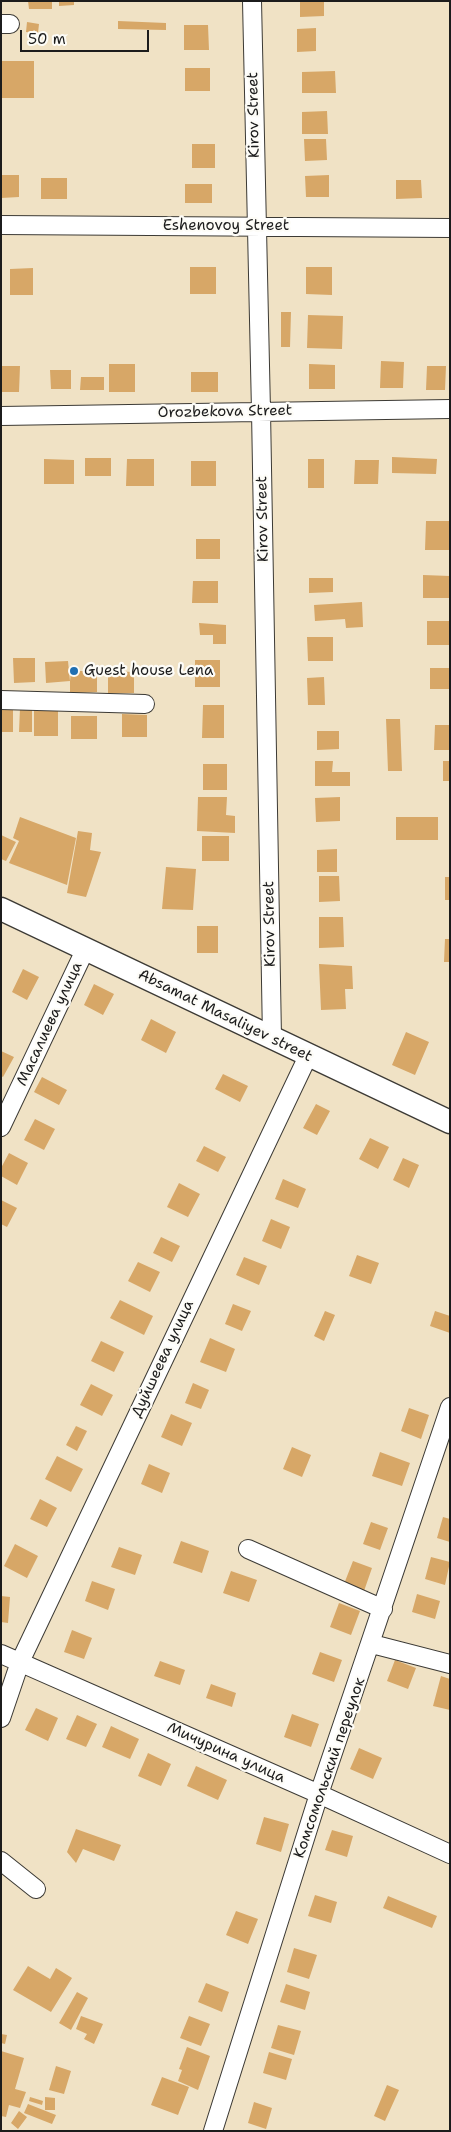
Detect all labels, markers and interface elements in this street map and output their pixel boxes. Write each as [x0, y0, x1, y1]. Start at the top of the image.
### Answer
scale bar [22, 20, 151, 52]
text: 50 m [28, 29, 66, 49]
street label: Kirov Street [244, 72, 264, 158]
street label: Eshenovoy Street [163, 217, 289, 235]
street label: Orozbekova Street [158, 402, 292, 422]
street label: Kirov Street [253, 476, 273, 562]
place label: Guest house Lena [84, 662, 213, 680]
marker: Guest house Lena [68, 665, 80, 677]
street label: Kirov Street [260, 881, 280, 967]
street label: Масалиева улица [13, 959, 87, 1089]
street label: Absamat Masaliyev street [135, 966, 315, 1066]
street label: Дуйшеева улица [128, 1298, 198, 1420]
street label: Комсомольский переулок [291, 1675, 369, 1861]
street label: Мичурина улица [164, 1719, 288, 1787]

